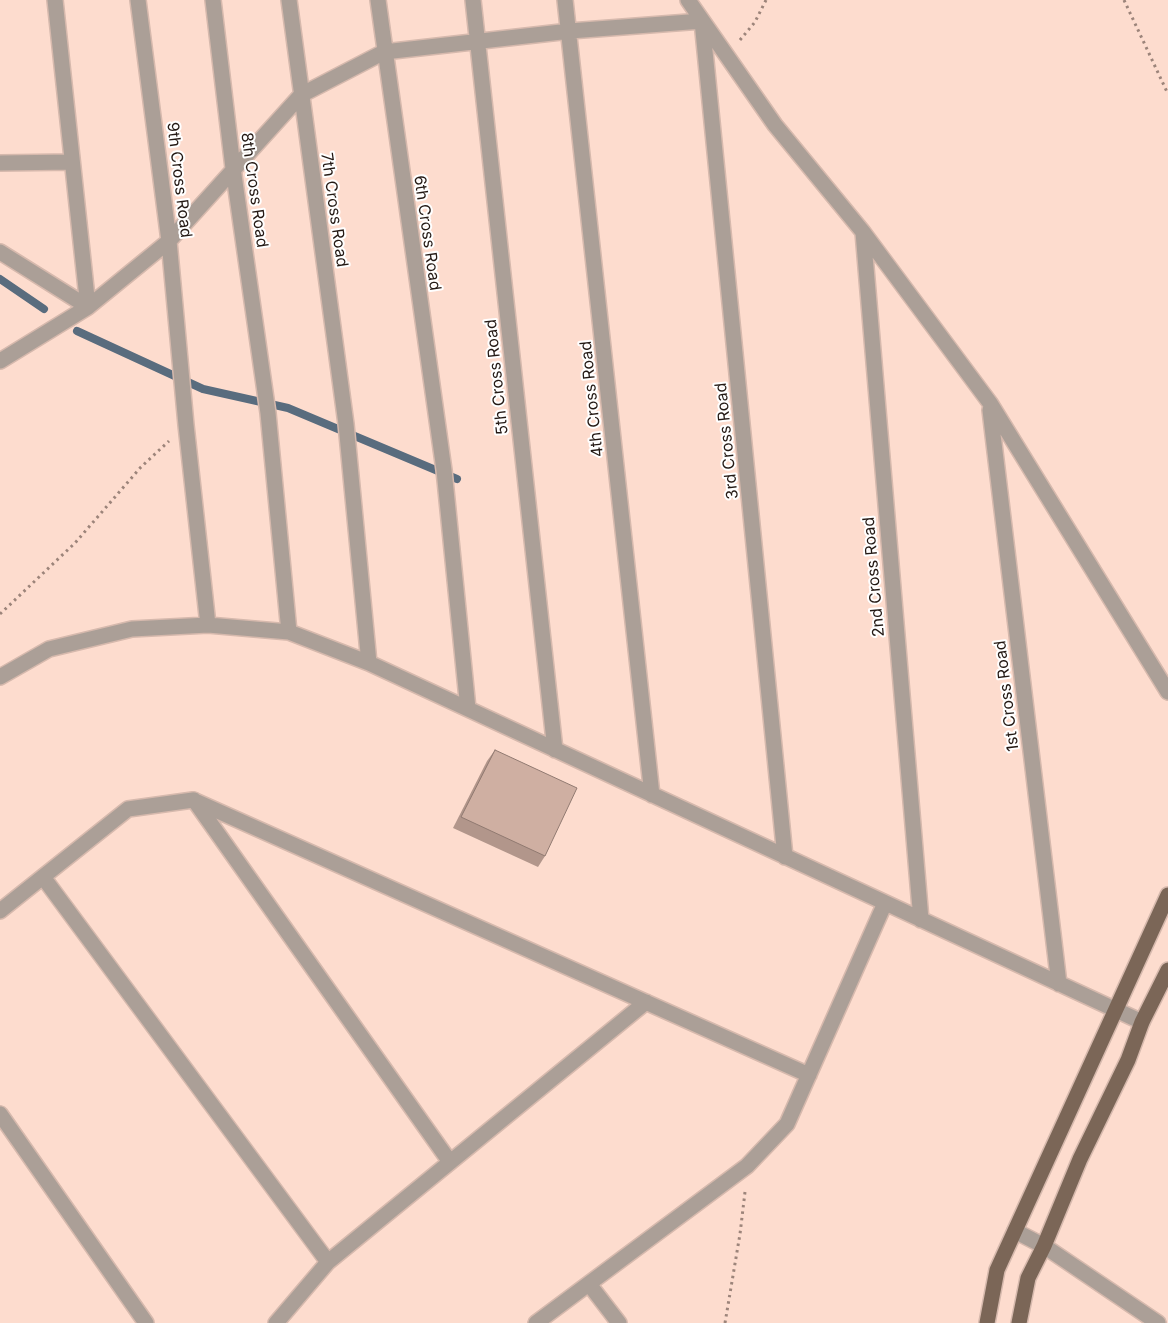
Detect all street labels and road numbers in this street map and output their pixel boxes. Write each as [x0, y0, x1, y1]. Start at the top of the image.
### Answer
street label: 9th Cross Road [162, 121, 196, 239]
street label: 8th Cross Road [236, 131, 272, 249]
street label: 7th Cross Road [316, 152, 352, 268]
street label: 6th Cross Road [409, 174, 445, 292]
street label: 5th Cross Road [481, 318, 513, 436]
street label: 4th Cross Road [576, 340, 608, 458]
street label: 3rd Cross Road [711, 382, 743, 500]
street label: 2nd Cross Road [859, 516, 889, 638]
street label: 1st Cross Road [991, 639, 1023, 753]

